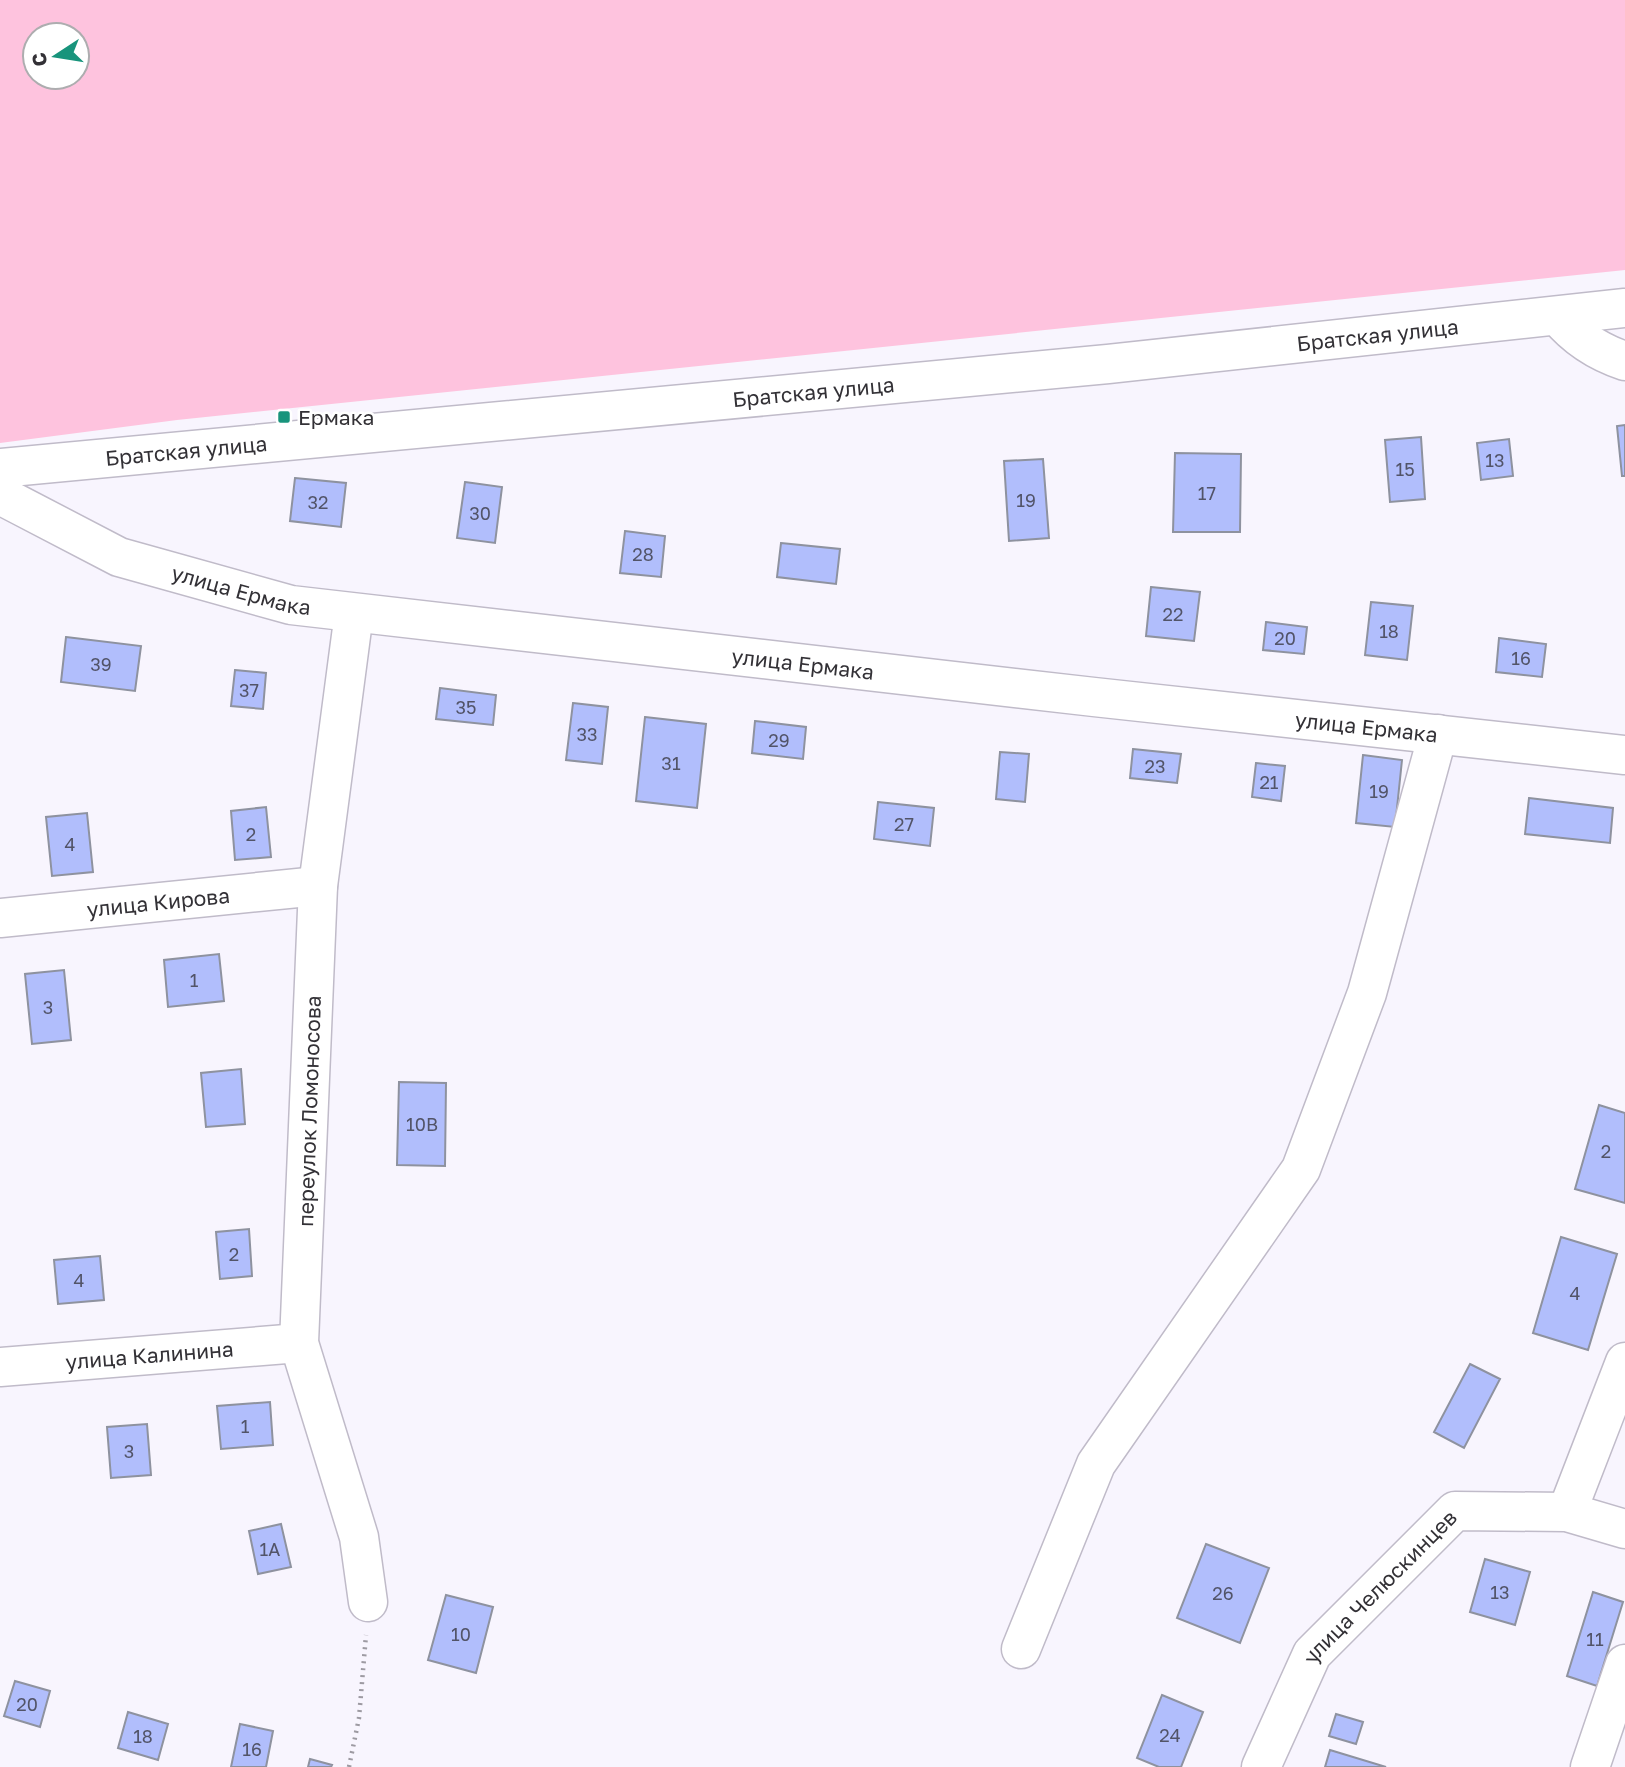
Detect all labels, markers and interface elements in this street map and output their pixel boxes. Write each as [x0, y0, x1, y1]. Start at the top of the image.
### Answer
north arrow [21, 21, 91, 91]
text: С [26, 51, 52, 69]
street label: Братская улица [1295, 313, 1460, 356]
street label: Братская улица [731, 371, 896, 412]
place label: Ермака [298, 404, 374, 430]
marker: Ермака [276, 409, 292, 425]
street label: Братская улица [104, 430, 268, 471]
house number: 13 [1485, 449, 1505, 471]
house number: 15 [1395, 458, 1415, 480]
house number: 17 [1198, 482, 1216, 504]
house number: 19 [1016, 489, 1036, 511]
house number: 32 [308, 491, 328, 513]
house number: 30 [469, 502, 491, 524]
house number: 28 [632, 543, 654, 565]
street label: улица Ермака [169, 559, 312, 620]
house number: 22 [1163, 603, 1183, 625]
house number: 18 [1379, 620, 1399, 642]
house number: 20 [1274, 627, 1296, 649]
street label: улица Ермака [730, 643, 876, 685]
house number: 16 [1511, 647, 1531, 669]
house number: 39 [90, 653, 112, 675]
house number: 37 [239, 679, 259, 701]
house number: 35 [456, 696, 476, 718]
street label: улица Ермака [1294, 706, 1439, 747]
house number: 33 [576, 723, 598, 745]
house number: 29 [768, 729, 790, 751]
house number: 31 [661, 752, 681, 774]
house number: 23 [1145, 755, 1165, 777]
house number: 21 [1259, 771, 1279, 793]
house number: 19 [1369, 780, 1389, 802]
house number: 27 [894, 813, 914, 835]
house number: 2 [246, 823, 256, 845]
house number: 4 [65, 833, 76, 855]
street label: улица Кирова [85, 882, 231, 922]
house number: 1 [190, 969, 199, 991]
street label: переулок Ломоносова [292, 995, 326, 1227]
house number: 3 [43, 996, 53, 1018]
house number: 10В [406, 1113, 438, 1135]
house number: 2 [1601, 1140, 1611, 1162]
house number: 2 [229, 1243, 239, 1265]
house number: 4 [74, 1269, 85, 1291]
house number: 4 [1570, 1282, 1581, 1304]
street label: улица Калинина [64, 1335, 235, 1375]
house number: 1 [241, 1415, 250, 1437]
house number: 3 [124, 1440, 134, 1462]
street label: улица Челюскинцев [1297, 1504, 1462, 1667]
house number: 1А [260, 1538, 280, 1560]
house number: 13 [1490, 1581, 1510, 1603]
house number: 26 [1212, 1582, 1234, 1604]
house number: 10 [451, 1623, 471, 1645]
house number: 11 [1586, 1628, 1604, 1650]
house number: 20 [16, 1693, 38, 1715]
house number: 24 [1159, 1724, 1181, 1746]
house number: 18 [133, 1725, 153, 1747]
house number: 16 [242, 1738, 262, 1760]

